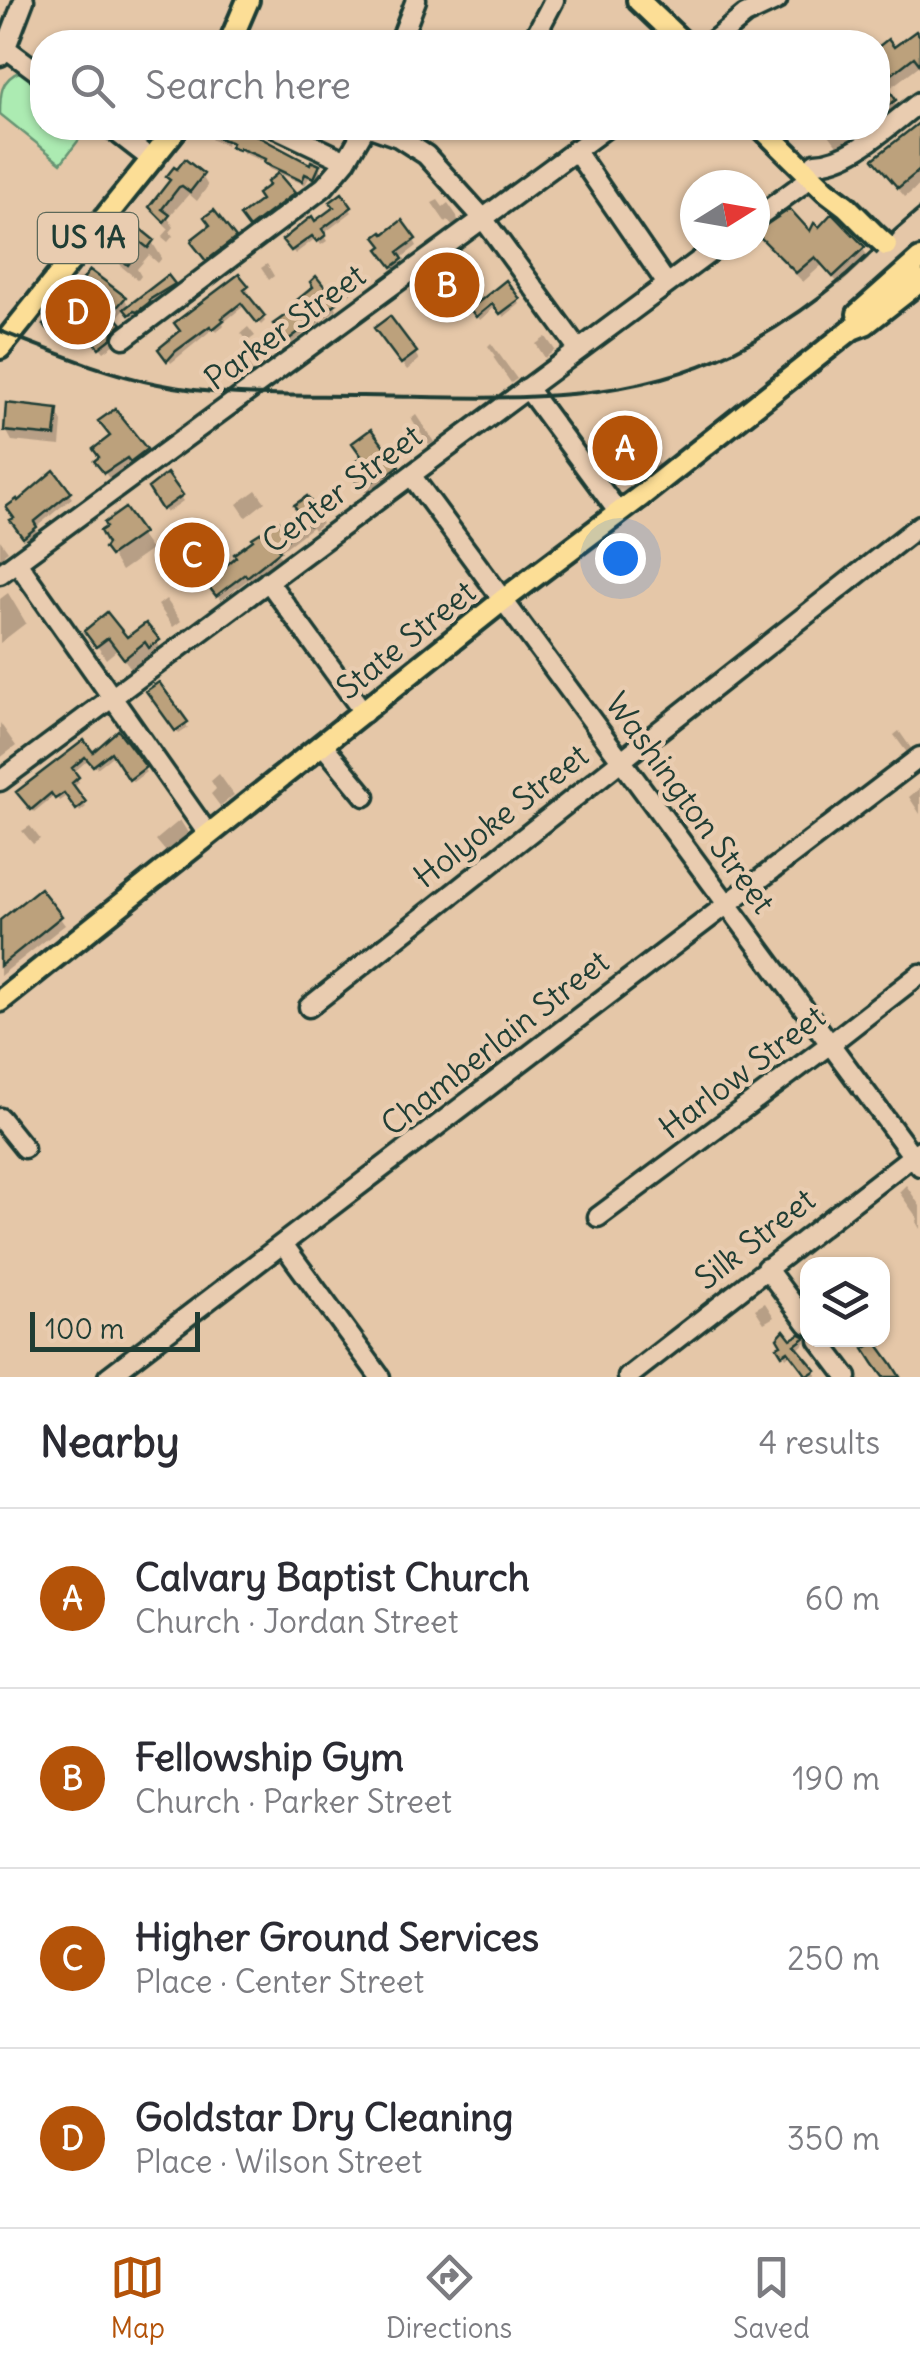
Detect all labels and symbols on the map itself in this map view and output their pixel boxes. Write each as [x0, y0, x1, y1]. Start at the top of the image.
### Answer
north arrow [680, 170, 770, 260]
road number: US 1A [38, 213, 138, 263]
pin: B [414, 248, 480, 322]
street label: Parker Street [196, 254, 373, 399]
pin: D [46, 274, 110, 350]
pin: A [592, 410, 658, 486]
street label: Center Street [254, 415, 430, 562]
pin: C [160, 518, 224, 592]
your location [595, 533, 646, 584]
street label: State Street [328, 571, 484, 708]
street label: Washington Street [596, 684, 784, 921]
street label: Holyoke Street [405, 734, 596, 897]
street label: Chamberlain Street [373, 941, 617, 1144]
street label: Harlow Street [650, 996, 833, 1147]
street label: Silk Street [686, 1179, 823, 1298]
scale bar [30, 1307, 200, 1352]

